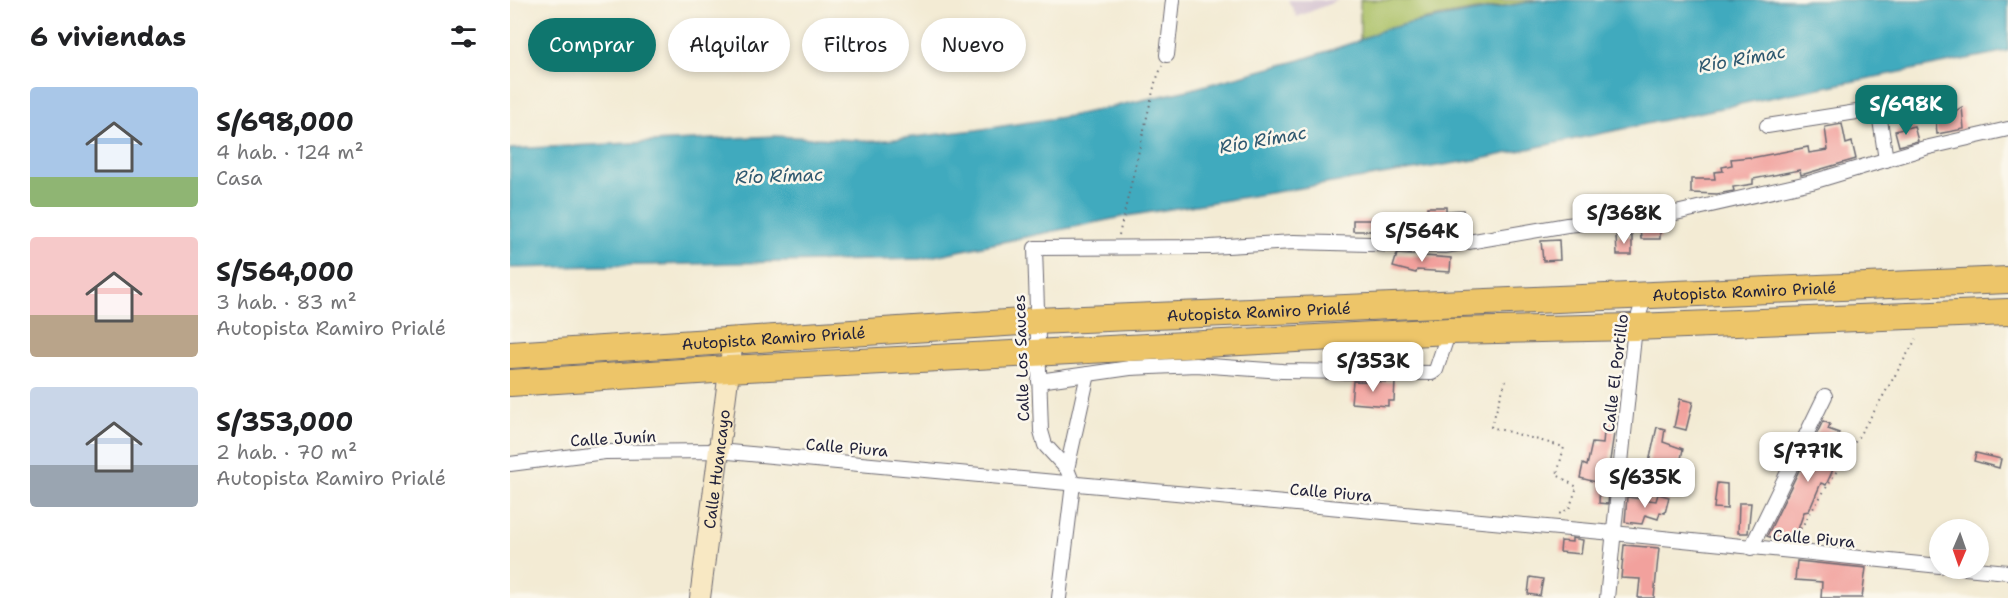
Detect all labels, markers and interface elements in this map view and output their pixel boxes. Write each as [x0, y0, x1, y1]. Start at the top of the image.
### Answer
chip: Comprar [528, 18, 656, 72]
chip: Alquilar [668, 18, 790, 72]
chip: Filtros [802, 18, 909, 72]
chip: Nuevo [921, 18, 1026, 72]
text: 6 viviendas [30, 19, 186, 54]
icon: filters [447, 20, 480, 53]
water label: Río Rímac [1696, 40, 1788, 78]
pin: S/698K [1857, 85, 1955, 136]
text: S/698K [1869, 91, 1943, 117]
text: S/698,000 [216, 104, 354, 139]
icon: home [78, 111, 150, 183]
water label: Río Rímac [1217, 121, 1309, 159]
text: 4 hab. · 124 m² [216, 139, 364, 165]
water label: Río Rímac [734, 162, 824, 190]
text: Casa [216, 165, 262, 191]
pin: S/368K [1575, 194, 1673, 245]
text: S/368K [1587, 200, 1661, 226]
pin: S/564K [1373, 212, 1471, 263]
text: S/564K [1385, 218, 1459, 244]
text: S/564,000 [216, 254, 354, 289]
icon: home [78, 261, 150, 333]
street label: Autopista Ramiro Prialé [1652, 277, 1837, 306]
text: 3 hab. · 83 m² [216, 289, 357, 315]
street label: Calle Los Sauces [1009, 294, 1034, 422]
street label: Autopista Ramiro Prialé [1166, 298, 1351, 326]
street label: Calle El Portillo [1598, 313, 1633, 433]
text: Autopista Ramiro Prialé [216, 315, 446, 341]
street label: Autopista Ramiro Prialé [681, 322, 866, 355]
pin: S/353K [1324, 342, 1422, 393]
text: S/353K [1336, 348, 1410, 374]
text: S/353,000 [216, 404, 354, 439]
street label: Calle Huancayo [699, 408, 735, 530]
icon: home [78, 411, 150, 483]
street label: Calle Junín [570, 426, 657, 451]
pin: S/771K [1759, 432, 1857, 483]
street label: Calle Piura [805, 433, 889, 462]
text: S/771K [1773, 438, 1843, 464]
text: 2 hab. · 70 m² [216, 439, 357, 465]
pin: S/635K [1596, 458, 1694, 509]
text: S/635K [1609, 464, 1681, 490]
text: Autopista Ramiro Prialé [216, 465, 446, 491]
street label: Calle Piura [1289, 478, 1373, 507]
north arrow [1929, 519, 1989, 579]
map controls [1929, 519, 1989, 579]
street label: Calle Piura [1772, 524, 1856, 553]

